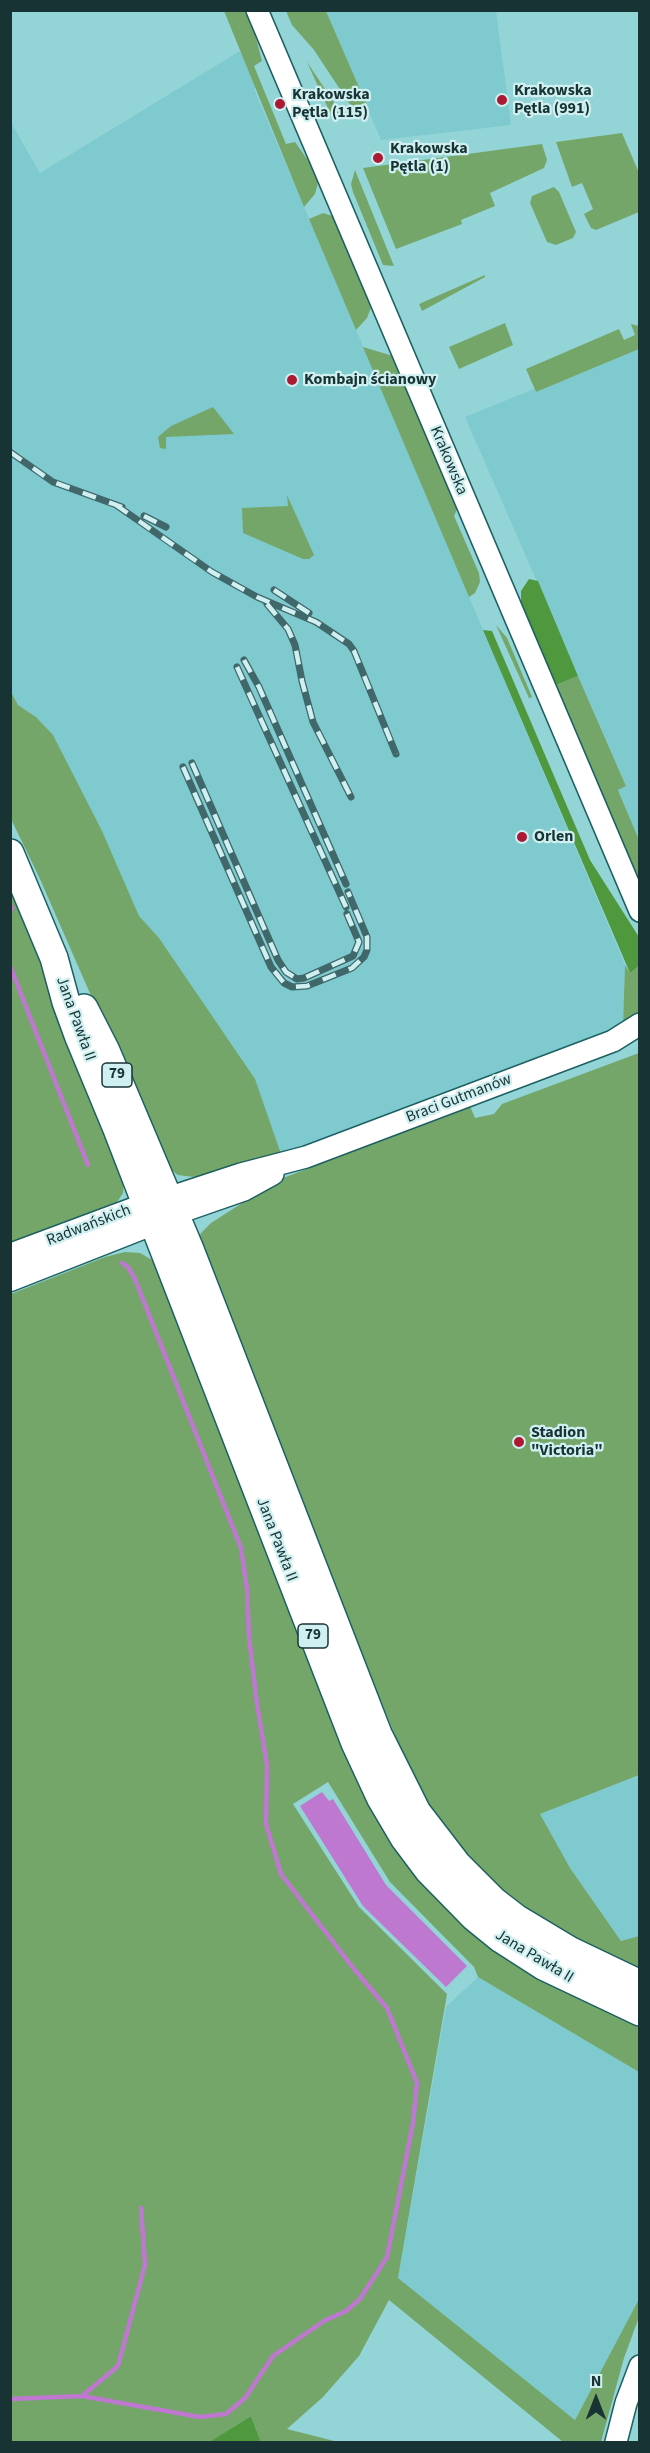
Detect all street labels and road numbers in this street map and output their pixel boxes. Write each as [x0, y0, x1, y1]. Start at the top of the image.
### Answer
street label: Krakowska [425, 424, 471, 498]
street label: Jana Pawła II [51, 974, 99, 1064]
road number: 79 [102, 1063, 132, 1087]
street label: Braci Gutmanów [404, 1070, 514, 1128]
street label: Radwańskich [44, 1201, 134, 1251]
street label: Jana Pawła II [251, 1495, 301, 1585]
road number: 79 [298, 1624, 328, 1648]
street label: Jana Pawła II [491, 1926, 577, 1988]

